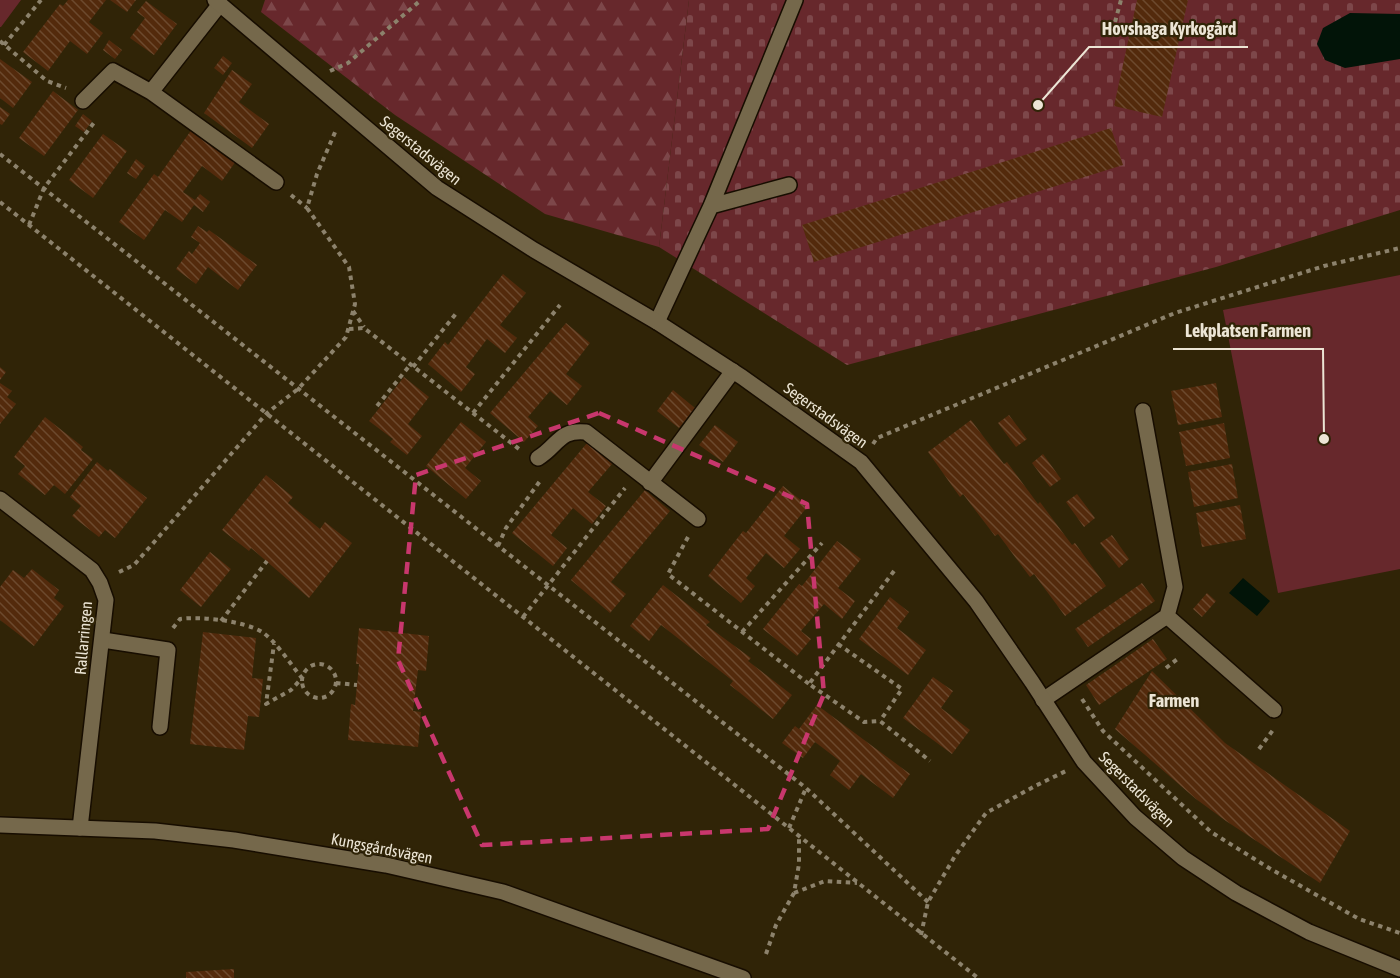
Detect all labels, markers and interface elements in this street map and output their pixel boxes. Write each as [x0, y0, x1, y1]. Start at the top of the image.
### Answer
callout: Hovshaga Kyrkogård [1089, 11, 1248, 47]
text: Hovshaga Kyrkogård [1102, 18, 1236, 39]
street label: Segerstadsvägen [376, 112, 465, 189]
callout: Lekplatsen Farmen [1173, 313, 1323, 349]
text: Lekplatsen Farmen [1185, 320, 1311, 341]
street label: Segerstadsvägen [780, 379, 871, 452]
street label: Rallarringen [71, 600, 96, 676]
district label: Farmen [1149, 690, 1199, 711]
street label: Segerstadsvägen [1095, 748, 1178, 831]
street label: Kungsgårdsvägen [329, 829, 434, 868]

